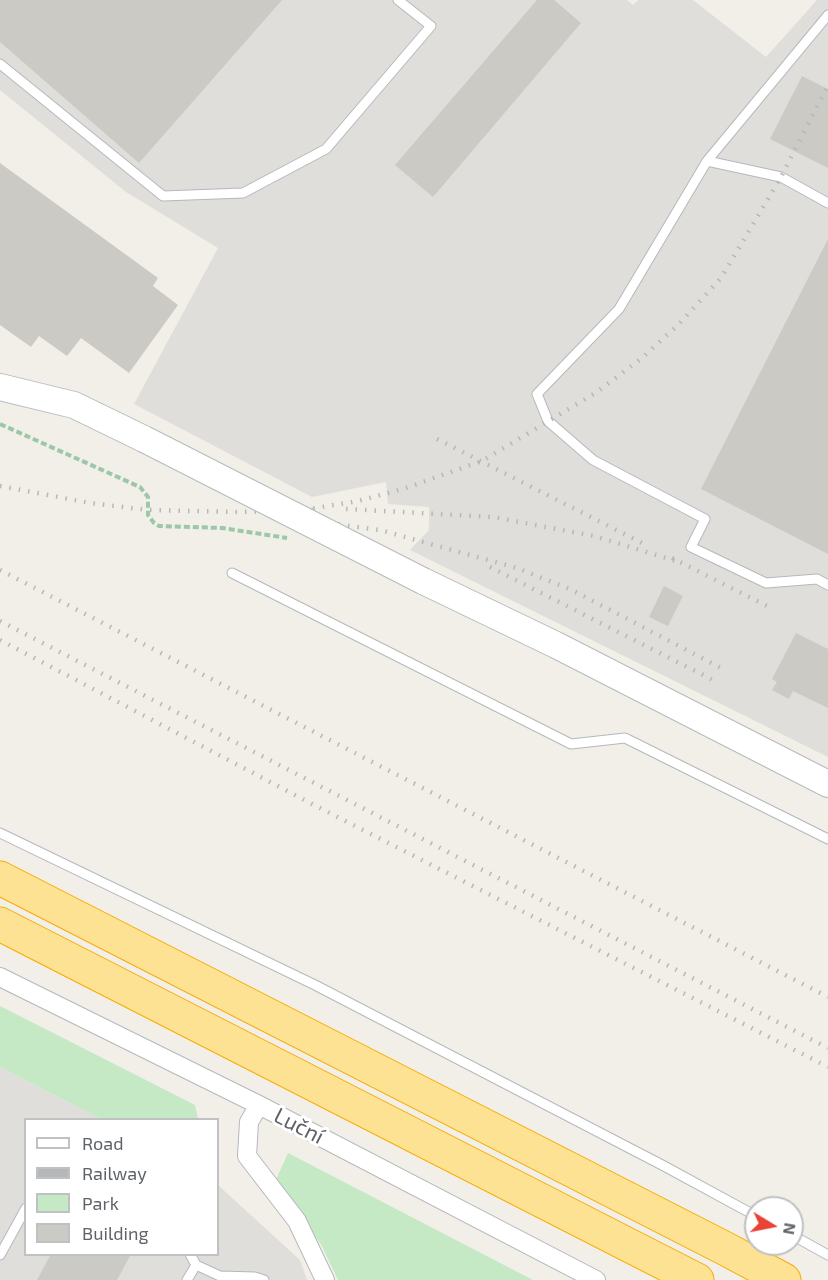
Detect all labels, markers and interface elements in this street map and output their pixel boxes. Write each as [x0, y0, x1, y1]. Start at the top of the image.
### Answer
street label: Luční [269, 1102, 329, 1150]
legend [24, 1118, 219, 1256]
text: Road [82, 1132, 123, 1154]
text: Railway [82, 1162, 147, 1184]
text: Park [82, 1192, 119, 1214]
north arrow [744, 1196, 804, 1256]
text: Building [82, 1222, 149, 1244]
text: N [780, 1222, 801, 1236]

